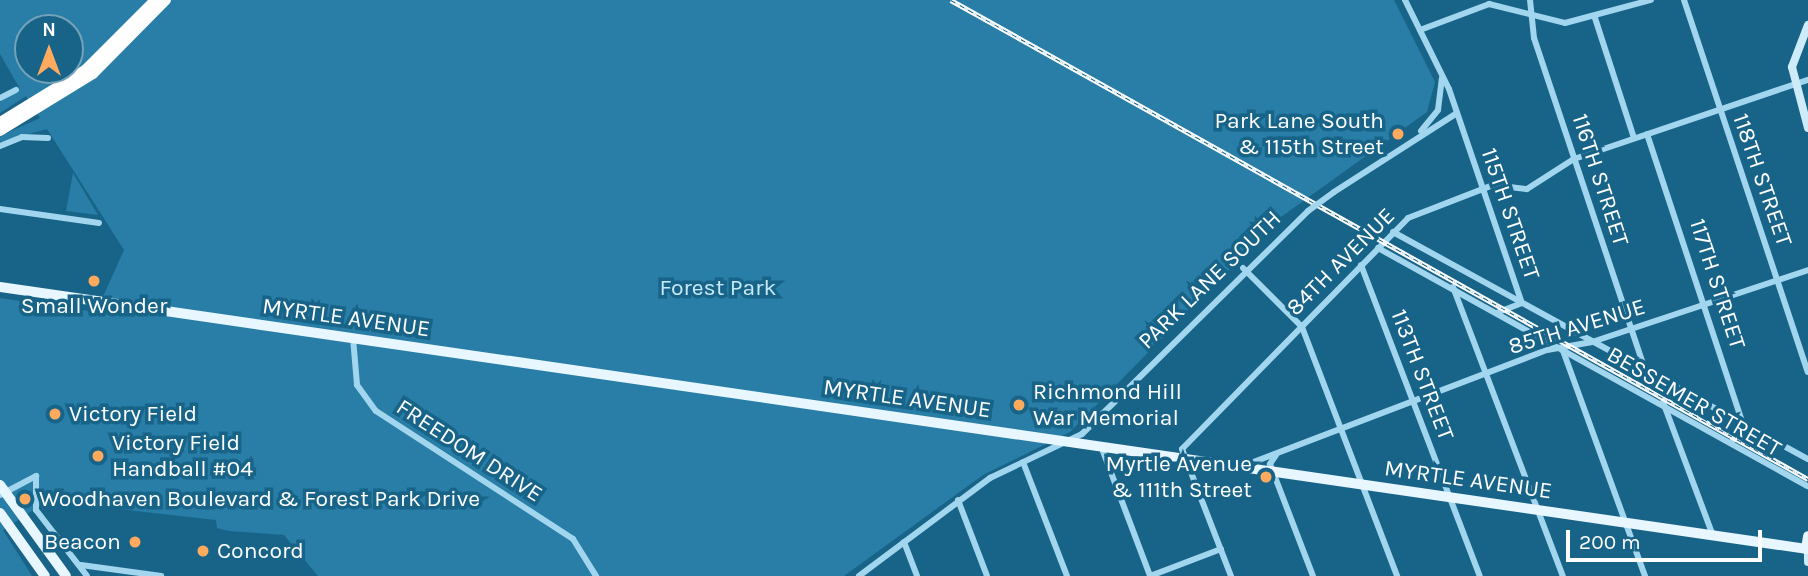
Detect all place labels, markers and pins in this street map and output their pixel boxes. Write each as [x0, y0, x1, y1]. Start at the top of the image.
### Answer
place label: Park Lane South & 115th Street [1214, 107, 1384, 161]
marker: Park Lane South & 115th Street [1390, 126, 1406, 142]
marker: Small Wonder [86, 273, 102, 289]
place label: Small Wonder [21, 292, 167, 320]
place label: Richmond Hill War Memorial [1033, 378, 1182, 432]
marker: Richmond Hill War Memorial [1011, 397, 1027, 413]
place label: Victory Field [69, 400, 197, 428]
marker: Victory Field [47, 406, 63, 422]
place label: Victory Field Handball #04 [112, 429, 253, 483]
marker: Victory Field Handball #04 [90, 448, 106, 464]
place label: Myrtle Avenue & 111th Street [1105, 450, 1252, 504]
marker: Myrtle Avenue & 111th Street [1258, 469, 1274, 485]
place label: Woodhaven Boulevard & Forest Park Drive [39, 485, 480, 513]
marker: Woodhaven Boulevard & Forest Park Drive [17, 491, 33, 507]
place label: Beacon [44, 528, 121, 556]
marker: Beacon [127, 534, 143, 550]
place label: Concord [217, 537, 304, 565]
marker: Concord [195, 543, 211, 559]

